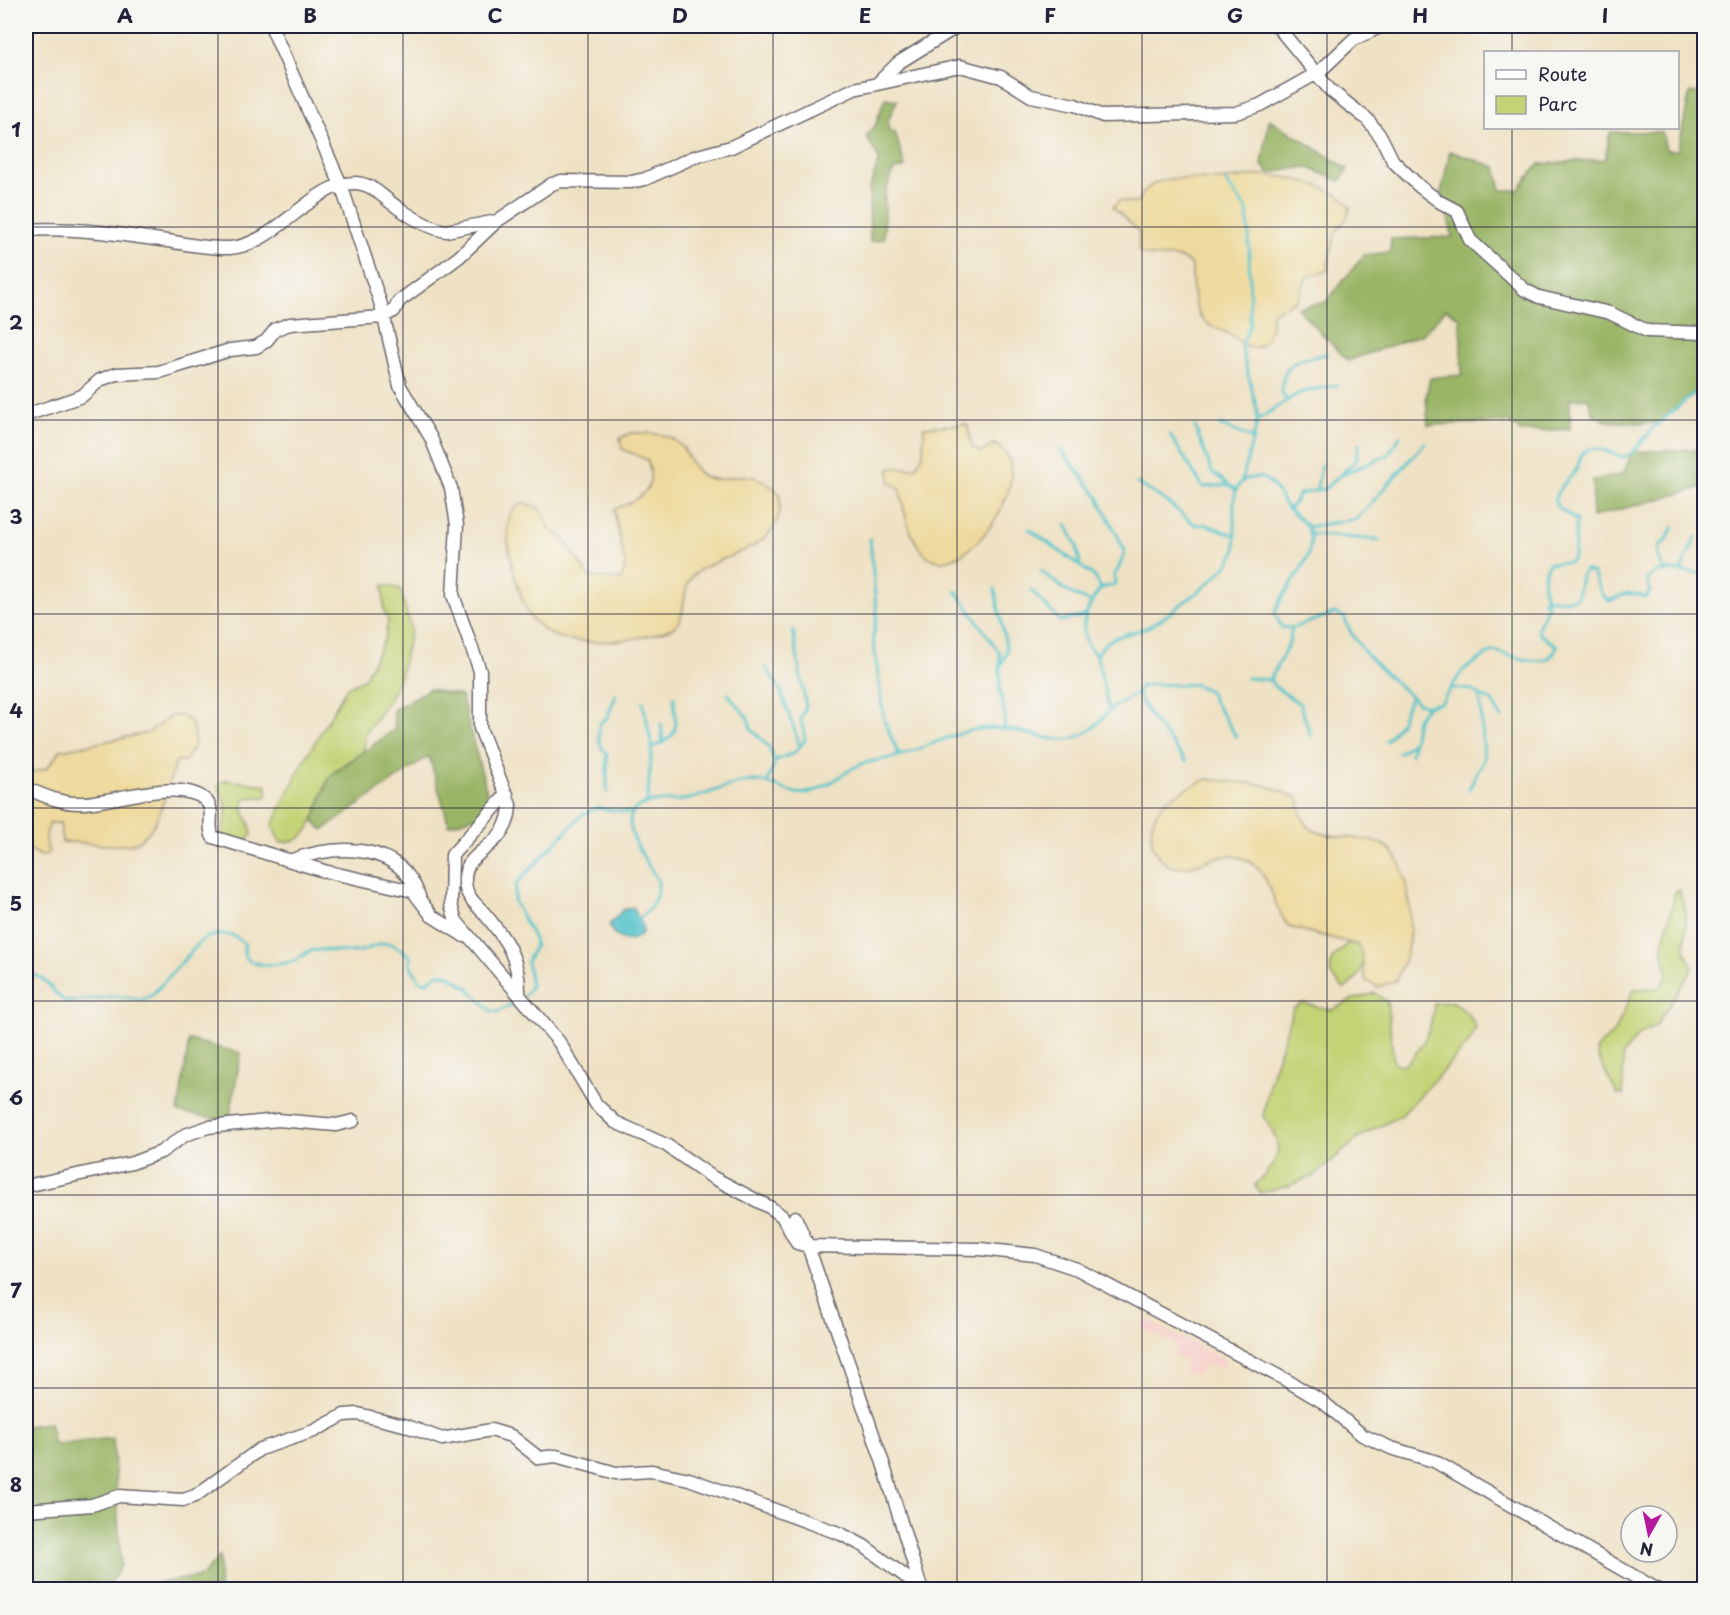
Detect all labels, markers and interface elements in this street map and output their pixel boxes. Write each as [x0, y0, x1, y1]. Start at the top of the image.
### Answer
text: A [117, 0, 133, 30]
text: B [303, 0, 317, 30]
text: C [487, 0, 503, 30]
text: D [672, 0, 688, 30]
text: E [859, 0, 871, 30]
text: F [1044, 0, 1056, 30]
text: G [1227, 0, 1243, 30]
text: H [1412, 0, 1428, 30]
text: I [1602, 0, 1608, 30]
legend [1484, 51, 1679, 129]
text: Route [1538, 60, 1588, 87]
text: Parc [1538, 90, 1577, 117]
text: 1 [11, 114, 21, 144]
text: 2 [9, 307, 23, 337]
text: 3 [9, 501, 23, 531]
text: 4 [9, 695, 23, 725]
text: 5 [10, 888, 22, 918]
text: 6 [9, 1082, 23, 1112]
text: 7 [10, 1275, 22, 1305]
text: 8 [10, 1469, 22, 1499]
north arrow [1619, 1504, 1679, 1564]
text: N [1638, 1537, 1655, 1563]

